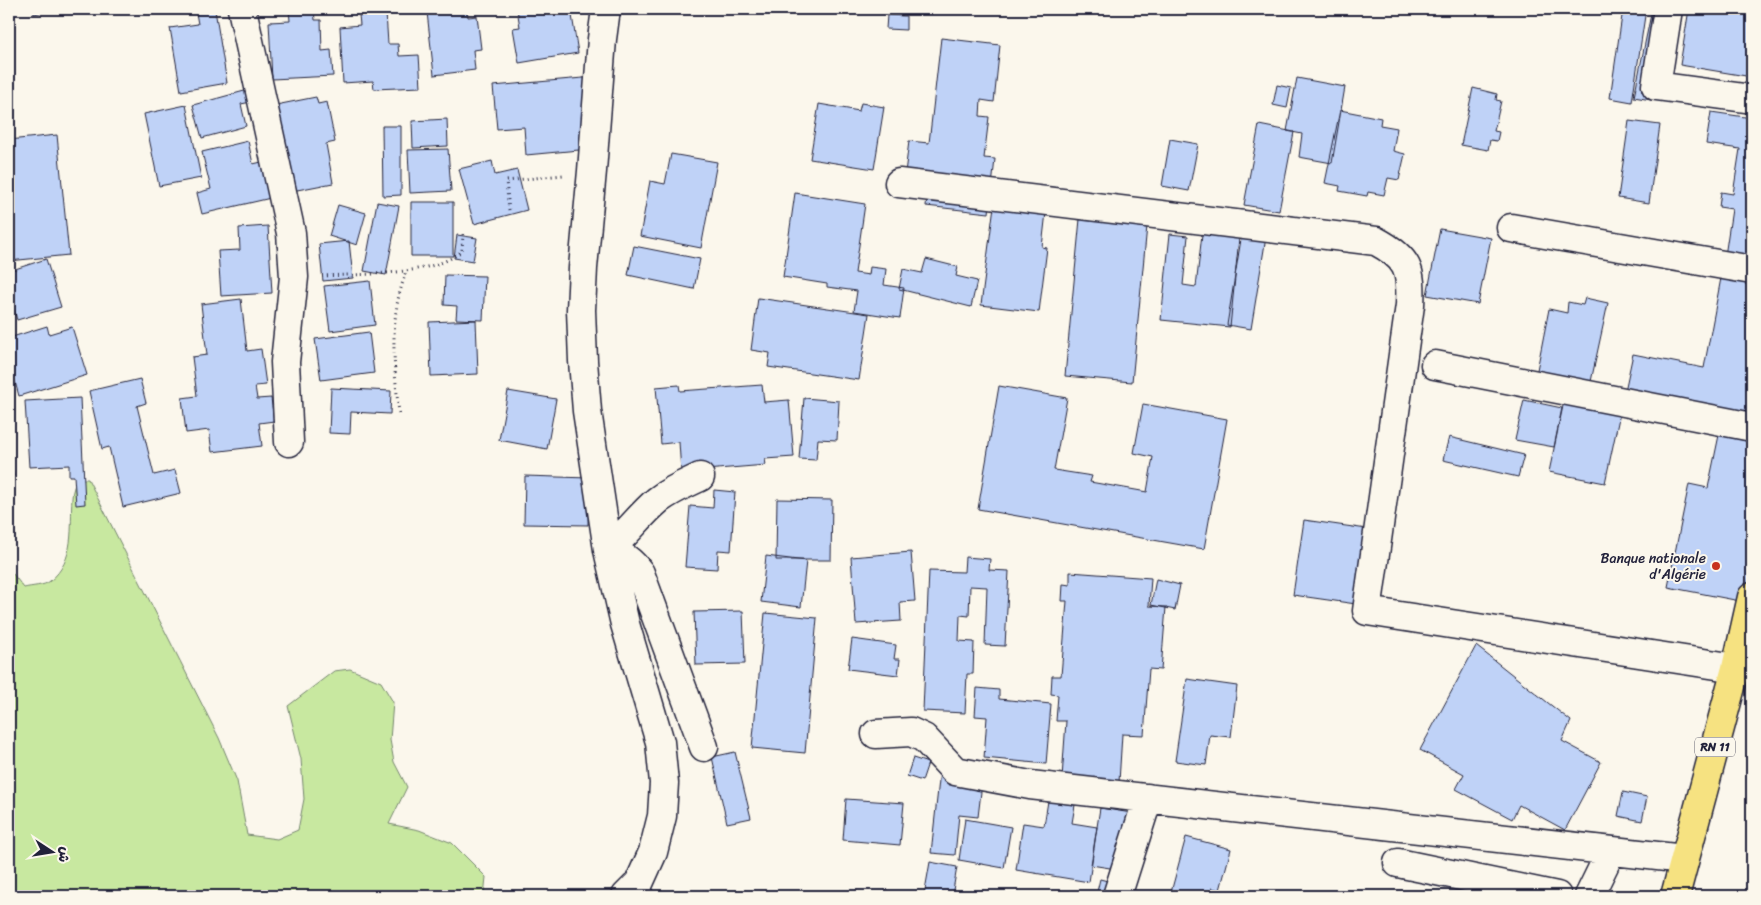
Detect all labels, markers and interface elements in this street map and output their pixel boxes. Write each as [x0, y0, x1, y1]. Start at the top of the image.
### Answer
place label: Banque nationale d'Algérie [1601, 546, 1706, 587]
marker: Banque nationale d'Algérie [1710, 560, 1722, 572]
road number: RN 11 [1695, 738, 1735, 756]
north arrow [28, 828, 78, 878]
text: ش [50, 844, 78, 865]

